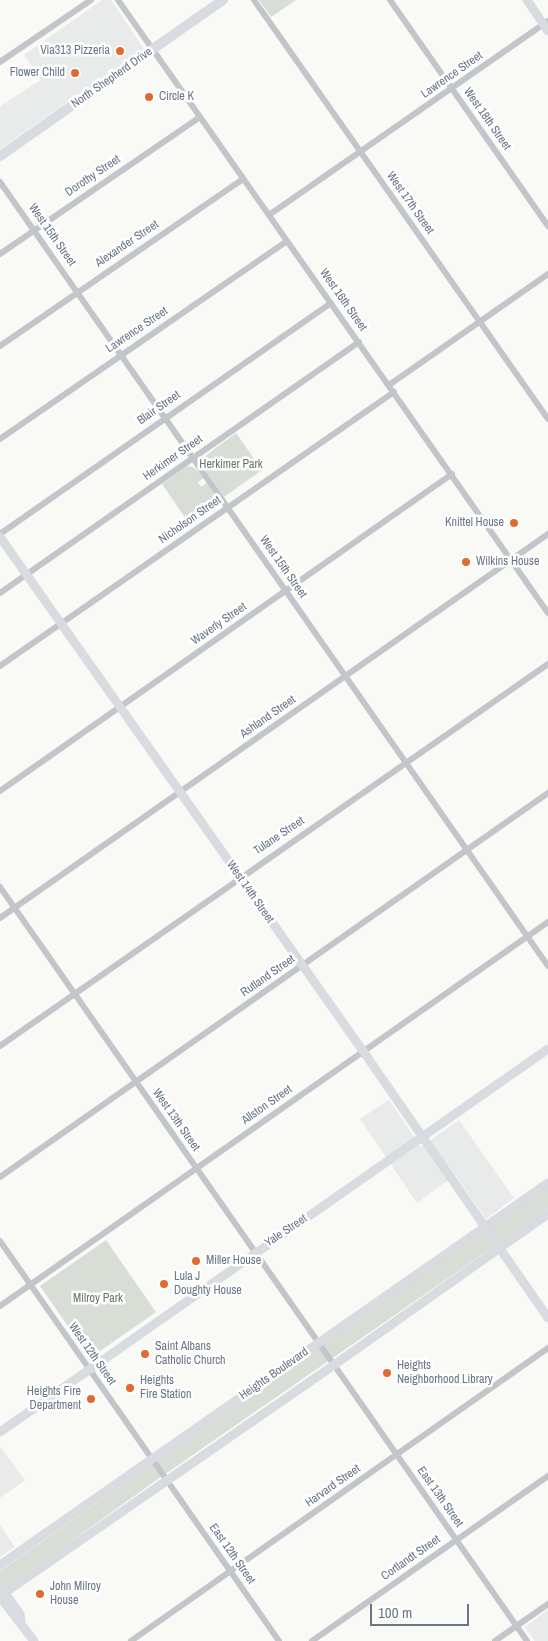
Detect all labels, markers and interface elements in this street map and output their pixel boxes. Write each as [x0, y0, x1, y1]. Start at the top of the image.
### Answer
place label: Via313 Pizzeria [40, 44, 110, 58]
street label: North Shepherd Drive [69, 45, 155, 111]
marker: Via313 Pizzeria [114, 45, 126, 57]
street label: Lawrence Street [419, 49, 485, 101]
place label: Flower Child [10, 66, 65, 80]
marker: Flower Child [69, 67, 81, 79]
street label: West 18th Street [460, 85, 514, 153]
place label: Circle K [159, 90, 194, 104]
marker: Circle K [143, 91, 155, 103]
street label: Dorothy Street [63, 152, 123, 200]
street label: West 17th Street [383, 169, 437, 237]
street label: West 15th Street [25, 201, 79, 269]
street label: Alexander Street [93, 218, 161, 270]
street label: West 16th Street [316, 266, 370, 334]
street label: Lawrence Street [103, 304, 171, 356]
street label: Blair Street [135, 388, 183, 428]
street label: Herkimer Street [140, 432, 206, 484]
park label: Herkimer Park [199, 458, 263, 472]
street label: Nicholson Street [156, 493, 224, 547]
place label: Knittel House [445, 516, 504, 530]
marker: Knittel House [508, 517, 520, 529]
street label: West 15th Street [256, 533, 310, 601]
place label: Wilkins House [476, 555, 539, 569]
marker: Wilkins House [460, 556, 472, 568]
street label: Waverly Street [189, 600, 249, 648]
street label: Ashland Street [237, 693, 299, 741]
street label: Tulane Street [251, 814, 307, 858]
street label: West 14th Street [223, 858, 277, 926]
street label: Rutland Street [238, 952, 298, 1000]
street label: Allston Street [239, 1082, 295, 1128]
street label: West 13th Street [149, 1086, 203, 1154]
street label: Yale Street [262, 1212, 310, 1250]
place label: Miller House [206, 1254, 261, 1268]
marker: Miller House [190, 1255, 202, 1267]
place label: Lula J Doughty House [174, 1270, 242, 1298]
marker: Lula J Doughty House [158, 1278, 170, 1290]
park label: Milroy Park [73, 1292, 123, 1306]
street label: West 12th Street [65, 1320, 119, 1388]
place label: Saint Albans Catholic Church [155, 1340, 226, 1368]
street label: Heights Boulevard [237, 1345, 311, 1403]
marker: Saint Albans Catholic Church [139, 1348, 151, 1360]
place label: Heights Neighborhood Library [397, 1359, 493, 1387]
marker: Heights Neighborhood Library [381, 1367, 393, 1379]
place label: Heights Fire Station [140, 1374, 191, 1402]
marker: Heights Fire Station [124, 1382, 136, 1394]
place label: Heights Fire Department [27, 1385, 81, 1413]
marker: Heights Fire Department [85, 1393, 97, 1405]
street label: Harvard Street [303, 1462, 363, 1510]
street label: East 13th Street [414, 1464, 466, 1530]
street label: East 12th Street [206, 1521, 258, 1587]
street label: Cortlandt Street [379, 1532, 443, 1584]
place label: John Milroy House [50, 1580, 101, 1608]
marker: John Milroy House [34, 1588, 46, 1600]
scale bar [373, 1594, 472, 1626]
text: 100 m [378, 1602, 412, 1623]

